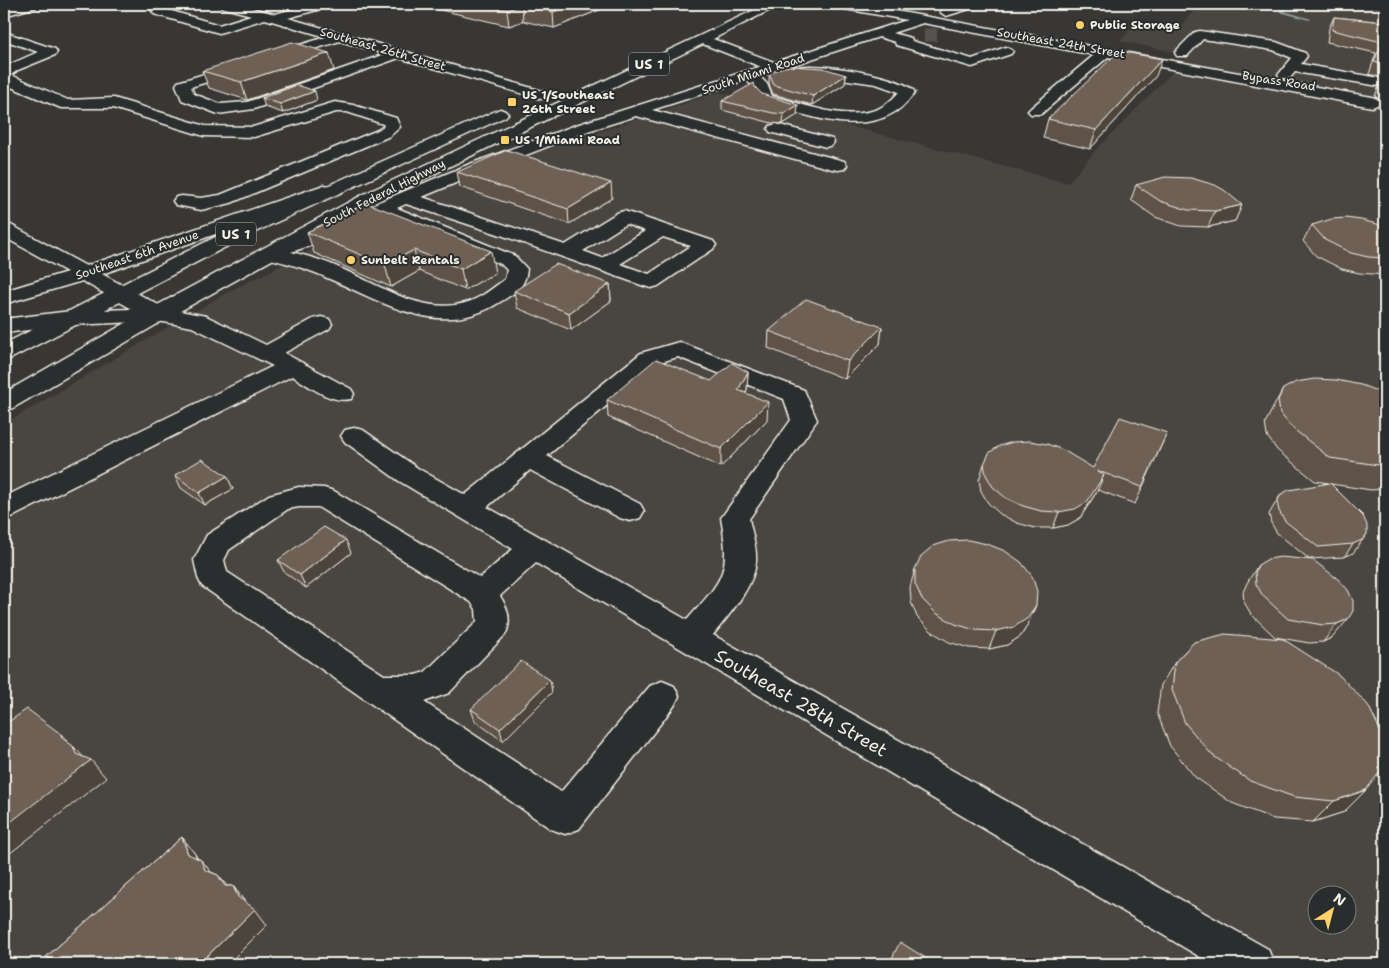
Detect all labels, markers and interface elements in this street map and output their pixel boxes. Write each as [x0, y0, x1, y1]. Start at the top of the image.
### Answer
place label: Public Storage [1090, 17, 1180, 33]
marker: Public Storage [1074, 19, 1086, 31]
street label: Southeast 26th Street [318, 23, 448, 75]
street label: Southeast 24th Street [996, 24, 1126, 62]
street label: South Miami Road [699, 50, 807, 98]
road number: US 1 [629, 52, 669, 76]
street label: Bypass Road [1241, 67, 1317, 95]
place label: US 1/Southeast 26th Street [522, 87, 615, 117]
marker: US 1/Southeast 26th Street [506, 96, 518, 108]
place label: US 1/Miami Road [515, 132, 620, 148]
marker: US 1/Miami Road [499, 134, 511, 146]
street label: South Federal Highway [320, 155, 448, 231]
road number: US 1 [216, 222, 256, 245]
street label: Southeast 6th Avenue [73, 226, 201, 284]
place label: Sunbelt Rentals [361, 252, 460, 268]
marker: Sunbelt Rentals [345, 254, 357, 266]
street label: Southeast 28th Street [710, 644, 892, 762]
north arrow [1306, 886, 1356, 936]
text: N [1330, 889, 1349, 910]

